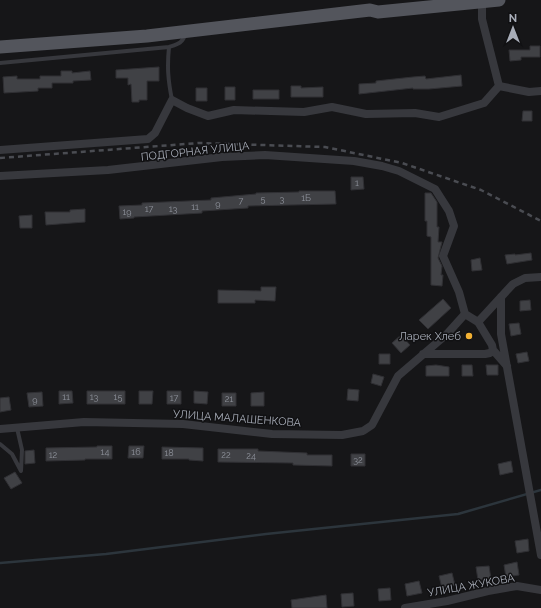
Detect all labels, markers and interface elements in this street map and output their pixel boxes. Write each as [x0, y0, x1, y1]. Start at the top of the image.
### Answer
north arrow [493, 8, 533, 48]
text: N [509, 12, 517, 25]
street label: ПОДГОРНАЯ УЛИЦА [140, 139, 251, 164]
house number: 1 [355, 178, 359, 188]
house number: 1Б [301, 193, 311, 203]
house number: 5 [261, 194, 266, 204]
house number: 3 [280, 194, 285, 204]
house number: 7 [239, 196, 244, 206]
house number: 9 [215, 199, 221, 209]
house number: 11 [191, 202, 199, 212]
house number: 17 [145, 204, 153, 214]
house number: 13 [169, 204, 178, 214]
house number: 19 [122, 207, 132, 217]
place label: Ларек Хлеб [399, 330, 461, 343]
marker: Ларек Хлеб [464, 331, 474, 341]
house number: 11 [62, 392, 70, 402]
house number: 13 [90, 392, 99, 402]
house number: 15 [114, 392, 122, 402]
house number: 17 [170, 393, 178, 403]
house number: 21 [225, 394, 233, 404]
house number: 9 [32, 395, 38, 405]
street label: УЛИЦА МАЛАШЕНКОВА [173, 408, 302, 429]
house number: 14 [101, 447, 109, 457]
house number: 16 [131, 447, 141, 457]
house number: 18 [164, 448, 174, 458]
house number: 12 [49, 450, 58, 460]
house number: 22 [221, 450, 231, 460]
house number: 24 [246, 451, 256, 461]
house number: 32 [353, 455, 363, 465]
street label: УЛИЦА ЖУКОВА [427, 571, 516, 600]

